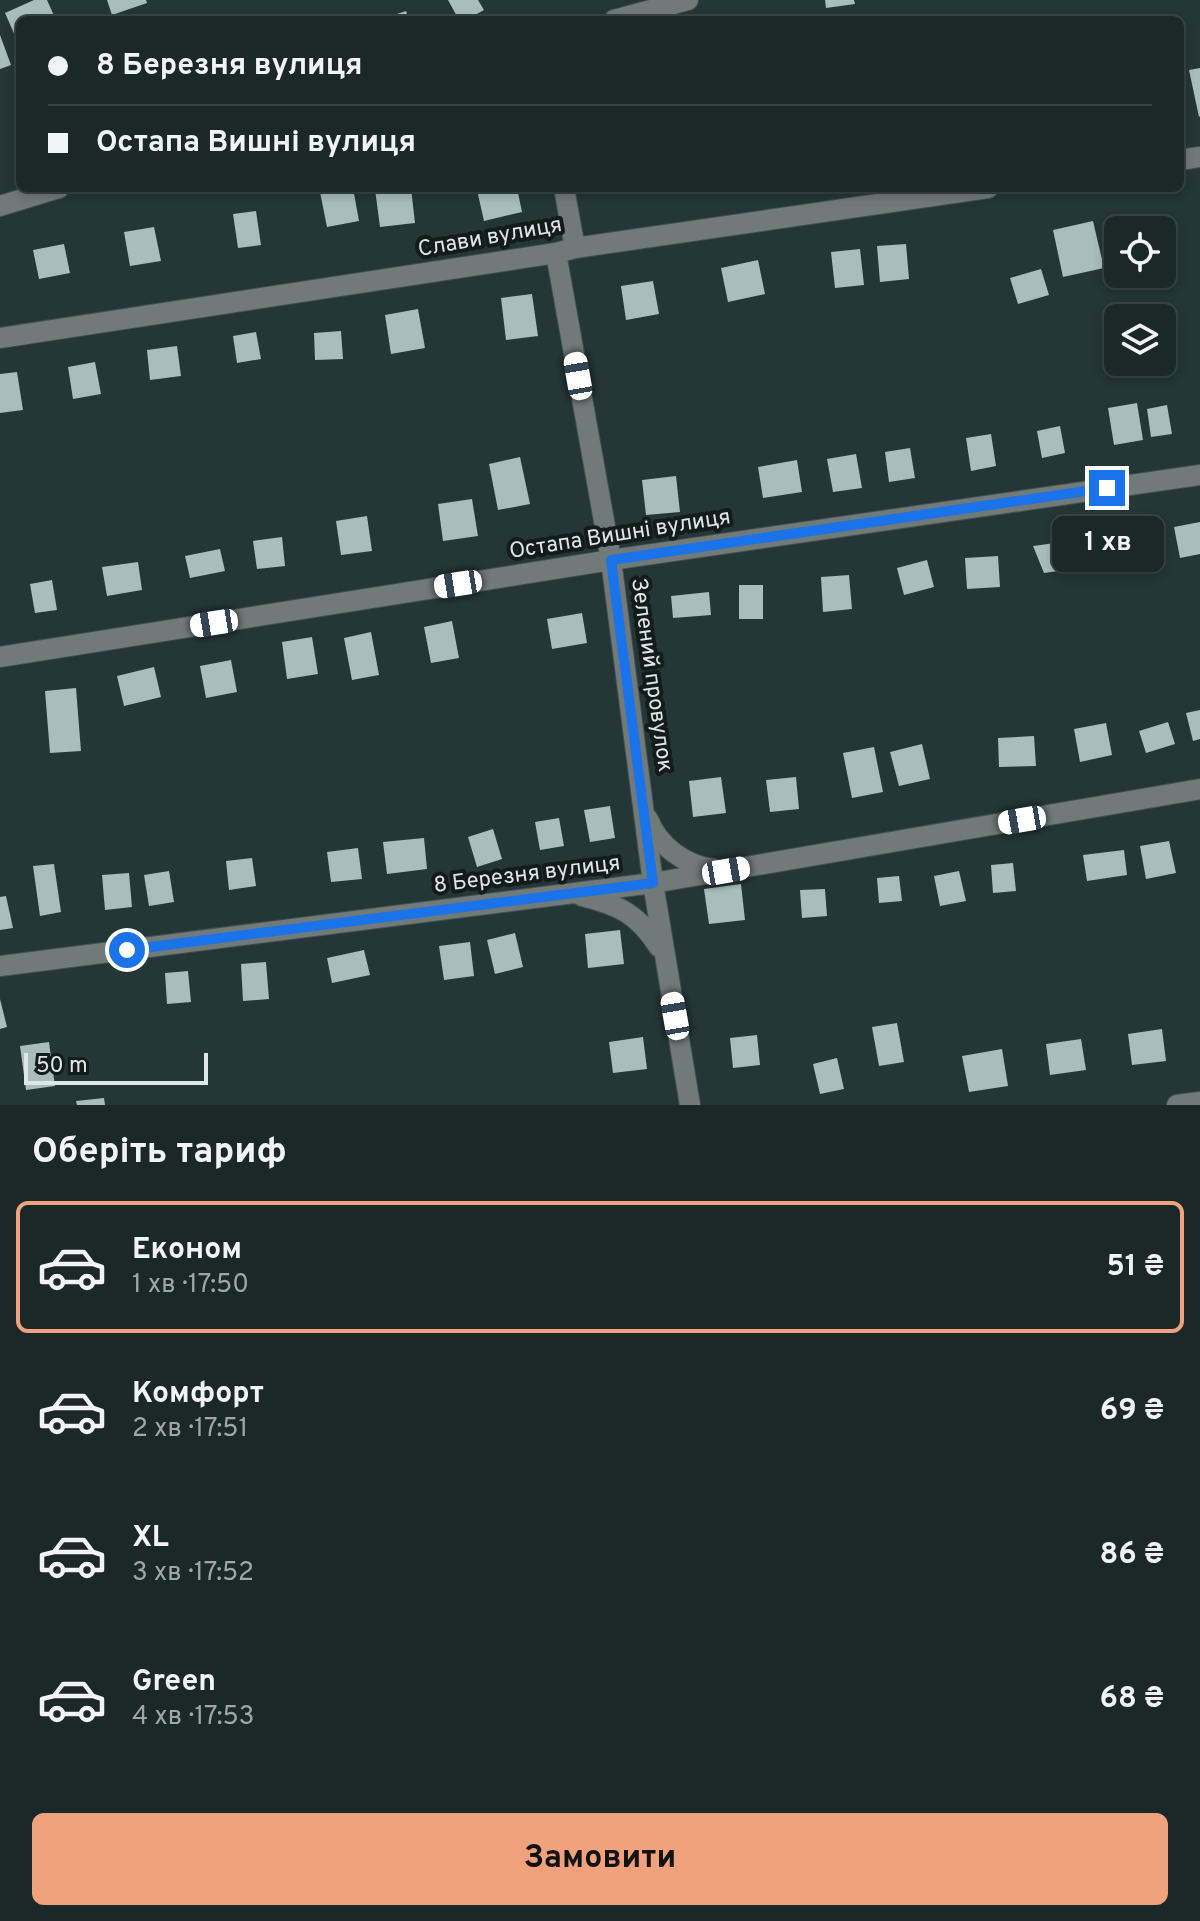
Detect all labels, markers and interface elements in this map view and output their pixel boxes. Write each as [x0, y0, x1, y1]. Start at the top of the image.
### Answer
text: 8 Березня вулиця [96, 48, 363, 85]
text: Остапа Вишні вулиця [96, 125, 416, 162]
street label: Слави вулиця [416, 212, 564, 264]
map controls [1104, 216, 1176, 376]
button: locate [1104, 216, 1176, 288]
button: layers [1104, 304, 1176, 376]
car [562, 350, 594, 402]
route end [1089, 470, 1125, 506]
street label: Остапа Вишні вулиця [507, 504, 733, 566]
callout: 1 хв [1051, 516, 1163, 572]
text: 1 хв [1084, 527, 1132, 560]
car [432, 568, 484, 600]
street label: Зелений провулок [624, 576, 678, 774]
car [188, 607, 240, 639]
car [996, 804, 1048, 836]
street label: 8 Березня вулиця [432, 850, 622, 900]
car [700, 855, 752, 887]
route start [109, 932, 145, 968]
car [659, 990, 691, 1042]
scale bar [24, 1049, 208, 1085]
text: 50 m [36, 1053, 88, 1080]
text: Оберіть тариф [32, 1130, 287, 1176]
icon: car [36, 1231, 108, 1303]
text: Економ [132, 1232, 242, 1269]
text: 51 ₴ [1106, 1249, 1164, 1286]
text: 1 хв · 17:50 [132, 1269, 249, 1302]
icon: car [36, 1375, 108, 1447]
text: Комфорт [132, 1376, 264, 1413]
text: 69 ₴ [1100, 1393, 1164, 1430]
text: 2 хв · 17:51 [132, 1413, 248, 1446]
icon: car [36, 1519, 108, 1591]
text: XL [132, 1520, 169, 1557]
text: 86 ₴ [1099, 1537, 1164, 1574]
text: 3 хв · 17:52 [132, 1557, 254, 1590]
icon: car [36, 1663, 108, 1735]
text: Green [132, 1664, 216, 1701]
text: 68 ₴ [1099, 1681, 1164, 1718]
text: 4 хв · 17:53 [132, 1701, 254, 1734]
button: Замовити [32, 1813, 1168, 1905]

